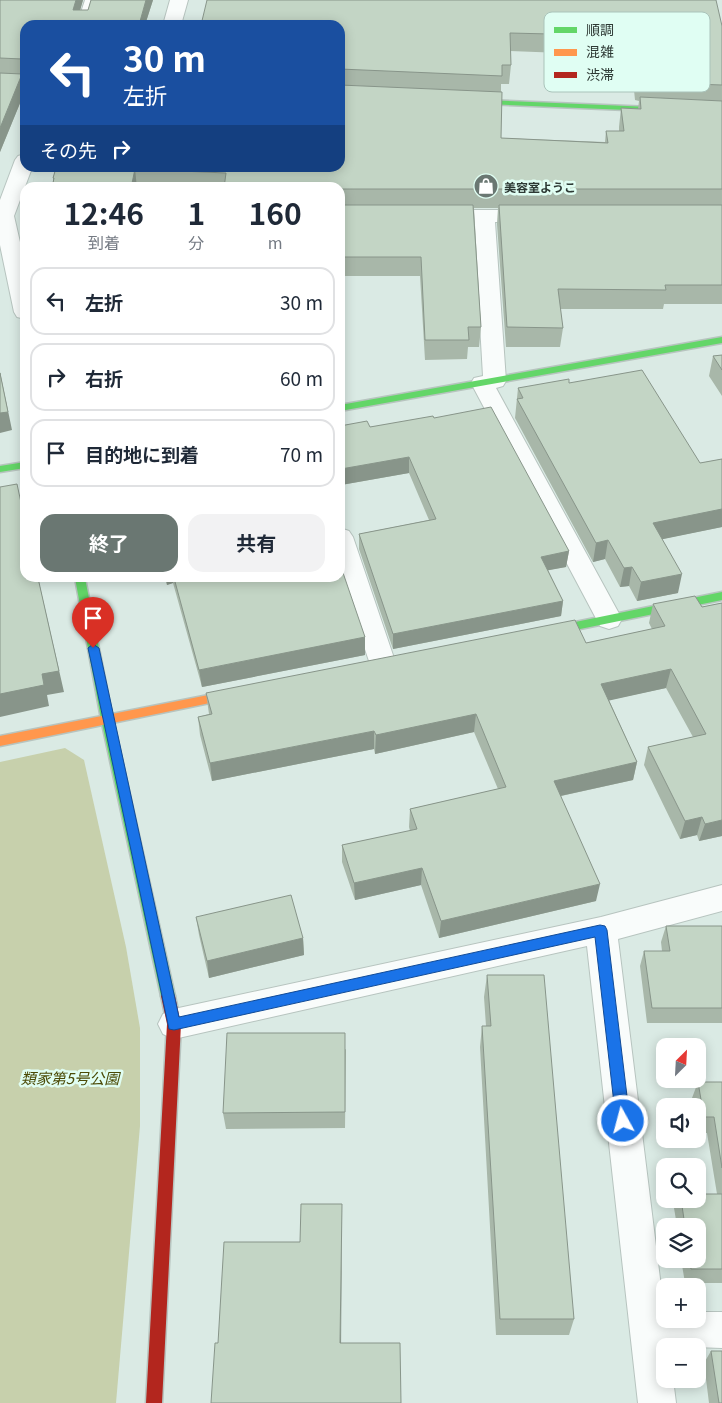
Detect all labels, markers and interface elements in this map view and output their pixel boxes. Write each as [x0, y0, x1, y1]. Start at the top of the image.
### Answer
legend [544, 12, 710, 92]
text: 順調 [586, 19, 614, 39]
text: 30 m [123, 31, 206, 82]
icon: left [40, 40, 105, 105]
text: 混雑 [586, 41, 614, 61]
text: 渋滞 [586, 64, 614, 84]
text: 左折 [123, 78, 167, 110]
icon: right [107, 135, 135, 163]
text: その先 [40, 136, 97, 163]
shop icon: 美容室ようこ [473, 173, 499, 199]
place label: 美容室ようこ [504, 178, 576, 195]
text: 12:46 [63, 190, 144, 234]
text: 1 [187, 190, 205, 234]
text: 160 [248, 190, 302, 234]
text: 到着 [88, 230, 120, 254]
text: 分 [188, 230, 204, 254]
text: m [268, 230, 282, 254]
icon: left [42, 287, 70, 315]
text: 左折 [85, 288, 123, 315]
text: 30 m [280, 288, 323, 315]
icon: right [42, 363, 70, 391]
text: 右折 [85, 364, 123, 391]
text: 60 m [280, 364, 323, 391]
icon: arrive [42, 439, 70, 467]
text: 目的地に到着 [85, 440, 199, 467]
text: 70 m [280, 440, 323, 467]
button: 終了 [40, 514, 178, 572]
button: 共有 [188, 514, 325, 572]
pin [72, 597, 114, 648]
icon: arrive [79, 604, 107, 632]
north arrow [656, 1038, 706, 1088]
map controls [656, 1038, 706, 1388]
park label: 類家第5号公園 [21, 1067, 121, 1088]
position arrow [596, 1094, 648, 1146]
button: sound [656, 1098, 706, 1148]
button: search [656, 1158, 706, 1208]
button: layers [656, 1218, 706, 1268]
button: + [656, 1278, 706, 1328]
button: − [656, 1338, 706, 1388]

